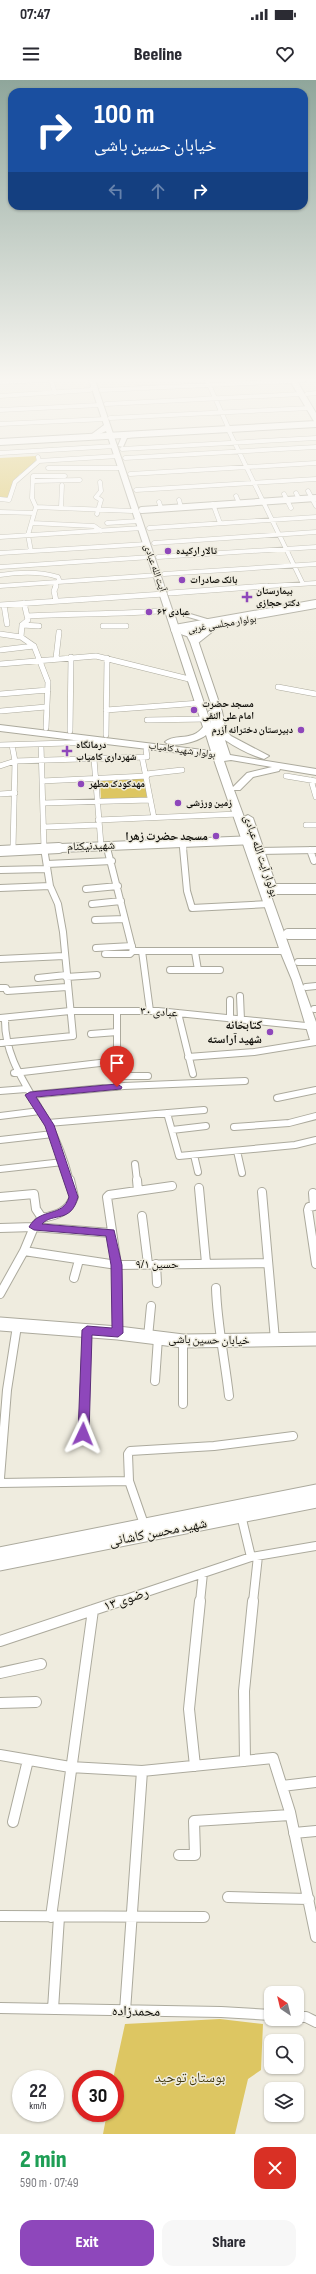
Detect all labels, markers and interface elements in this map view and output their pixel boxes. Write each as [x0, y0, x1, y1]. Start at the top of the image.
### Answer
text: 07:47 [20, 5, 50, 24]
icon: menu [20, 43, 42, 65]
icon: heart [274, 43, 296, 65]
text: Beeline [134, 44, 182, 65]
text: 100 m [94, 98, 155, 131]
icon: right [28, 104, 80, 156]
text: خیابان حسین باشی [94, 135, 216, 156]
icon: left [105, 180, 127, 202]
icon: ahead [147, 180, 169, 202]
icon: right [189, 180, 211, 202]
street label: آیت الله عبادی [141, 543, 169, 594]
place label: تالار ارکیده [176, 545, 217, 557]
marker: تالار ارکیده [163, 546, 173, 556]
place label: بانک صادرات [190, 574, 238, 586]
marker: بانک صادرات [177, 575, 187, 585]
place label: بیمارستان دکتر حجازی [256, 585, 300, 609]
marker: بیمارستان دکتر حجازی [241, 591, 253, 603]
place label: عبادی ۶۲ [157, 606, 190, 618]
marker: عبادی ۶۲ [144, 607, 154, 617]
street label: بولوار مجلسی غربی [187, 613, 258, 635]
place label: مسجد حضرت امام علی النقی [202, 698, 254, 722]
marker: مسجد حضرت امام علی النقی [189, 705, 199, 715]
place label: دبیرستان دخترانه آزرم [212, 724, 293, 736]
marker: دبیرستان دخترانه آزرم [296, 725, 306, 735]
place label: درمانگاه شهرداری کامیاب [76, 739, 136, 763]
street label: بولوار شهید کامیاب [148, 739, 216, 761]
marker: درمانگاه شهرداری کامیاب [61, 745, 73, 757]
place label: مهدکودک مطهر [88, 778, 145, 790]
marker: مهدکودک مطهر [76, 779, 86, 789]
place label: زمین ورزشی [186, 797, 232, 809]
marker: زمین ورزشی [173, 798, 183, 808]
street label: بولوار آیت الله عبادی [240, 813, 282, 899]
place label: مسجد حضرت زهرا [125, 829, 208, 844]
marker: مسجد حضرت زهرا [211, 831, 221, 841]
street label: شهیدنیکنام [67, 838, 115, 854]
street label: عبادی ۳۰ [140, 1004, 178, 1020]
place label: کتابخانه شهید آراسته [207, 1018, 263, 1047]
marker: کتابخانه شهید آراسته [265, 1027, 275, 1037]
pin [100, 1046, 134, 1087]
icon: arrive [106, 1052, 128, 1074]
street label: حسین ۹/۱ [135, 1257, 179, 1272]
street label: خیابان حسین باشی [168, 1332, 250, 1348]
position arrow [62, 1413, 104, 1455]
street label: شهید محسن کاشانی [108, 1514, 208, 1550]
street label: رضوی ۱۳ [101, 1583, 151, 1615]
north arrow [264, 1986, 304, 2026]
map controls [264, 1986, 304, 2122]
street label: محمدزاده [112, 2002, 160, 2020]
button: search [264, 2034, 304, 2074]
park label: بوستان توحید [155, 2069, 225, 2086]
speed limit sign: 30 [72, 2070, 124, 2122]
text: 22 [29, 2079, 47, 2103]
button: layers [264, 2082, 304, 2122]
text: km/h [29, 2100, 47, 2112]
text: 2 min [20, 2145, 67, 2174]
button: close [254, 2147, 296, 2189]
text: 590 m · 07:49 [20, 2175, 78, 2191]
button: Exit [20, 2220, 154, 2266]
button: Share [162, 2220, 296, 2266]

